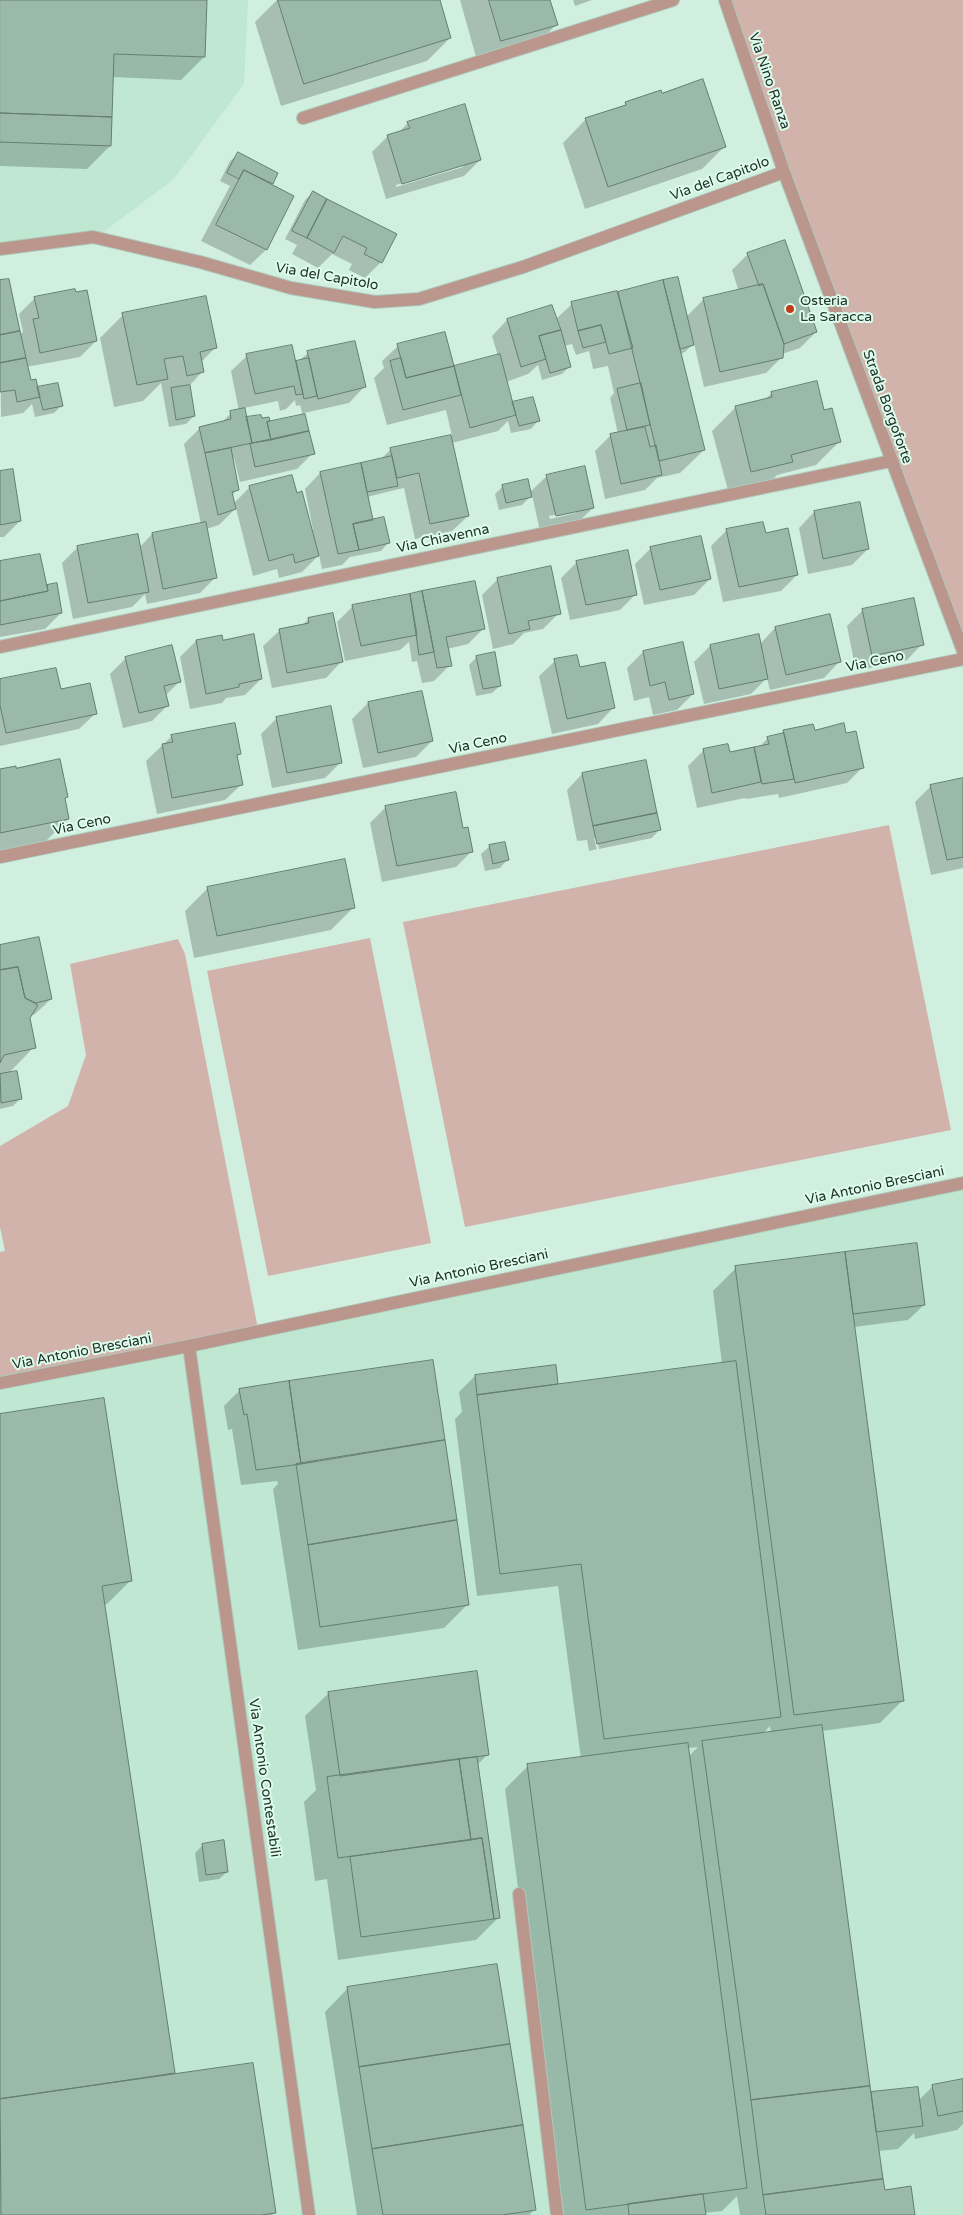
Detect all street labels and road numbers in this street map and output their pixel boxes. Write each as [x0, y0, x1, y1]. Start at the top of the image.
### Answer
street label: Via Nino Ranza [745, 30, 793, 132]
street label: Via del Capitolo [668, 153, 772, 205]
street label: Via del Capitolo [274, 260, 380, 294]
street label: Strada Borgoforte [859, 348, 915, 466]
street label: Via Chiavenna [395, 521, 491, 557]
street label: Via Ceno [844, 648, 906, 676]
street label: Via Ceno [447, 730, 509, 758]
street label: Via Ceno [51, 811, 113, 839]
street label: Via Antonio Bresciani [804, 1163, 946, 1209]
street label: Via Antonio Bresciani [408, 1246, 550, 1292]
street label: Via Antonio Bresciani [11, 1330, 153, 1374]
street label: Via Antonio Contestabili [245, 1698, 283, 1858]

